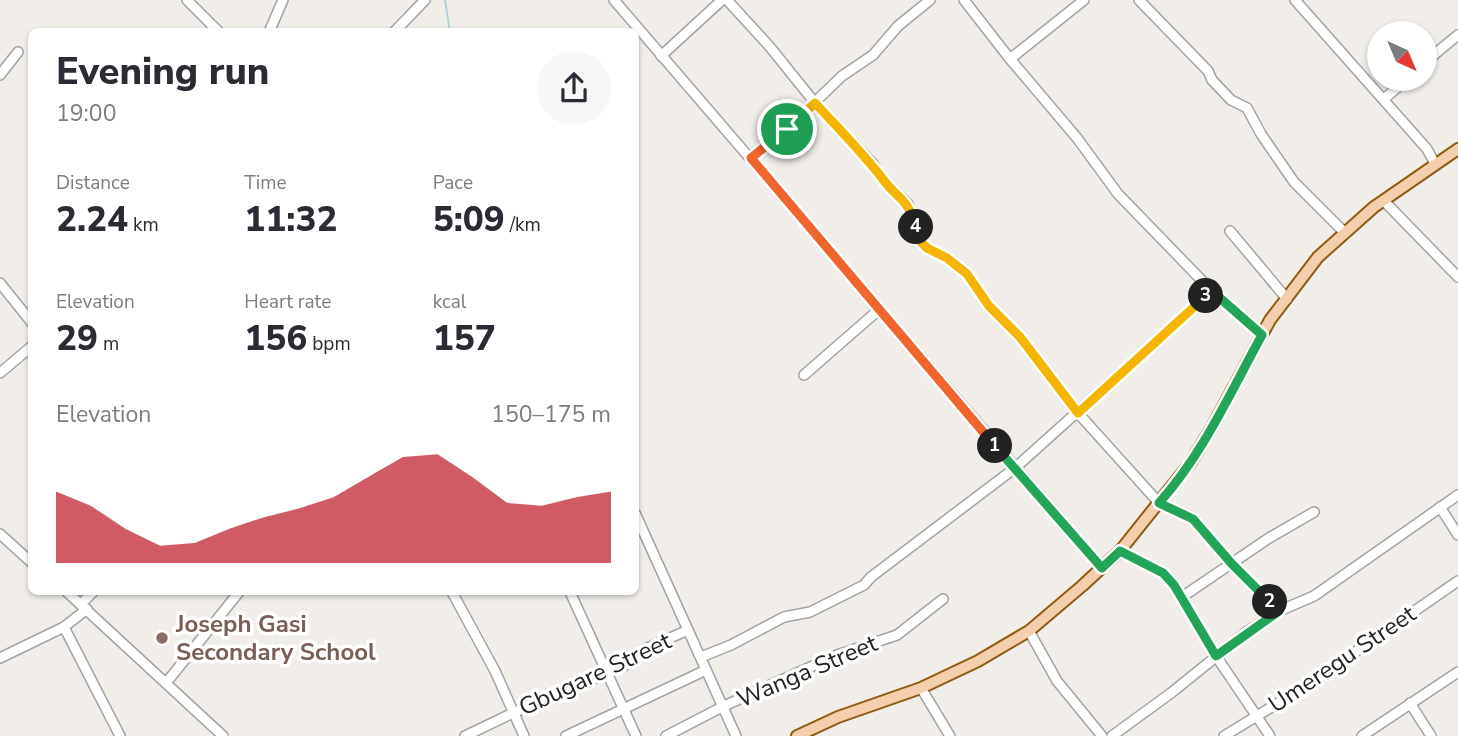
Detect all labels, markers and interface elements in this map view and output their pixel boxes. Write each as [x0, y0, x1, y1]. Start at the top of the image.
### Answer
north arrow [1367, 21, 1437, 91]
map controls [1367, 21, 1437, 91]
text: Evening run [56, 46, 269, 97]
button: share [537, 51, 611, 125]
text: 19:00 [56, 98, 116, 129]
pin [757, 99, 817, 159]
icon: arrive [768, 110, 806, 148]
text: Distance [56, 170, 130, 196]
text: Time [244, 170, 287, 196]
text: Pace [433, 170, 473, 196]
text: 2.24 [56, 196, 128, 243]
text: 11:32 [244, 196, 337, 243]
text: 5:09 [433, 196, 505, 243]
pin: 4 [898, 210, 934, 244]
text: km [128, 212, 159, 238]
text: /km [505, 212, 541, 238]
text: 4 [910, 213, 921, 239]
pin: 3 [1188, 278, 1224, 314]
text: 3 [1200, 282, 1211, 308]
text: Elevation [56, 289, 135, 315]
text: Heart rate [244, 289, 331, 315]
text: kcal [433, 289, 466, 315]
text: 29 [56, 315, 98, 362]
text: 156 [244, 315, 307, 362]
text: 157 [433, 315, 496, 362]
text: m [98, 331, 119, 357]
text: bpm [307, 331, 351, 357]
text: Elevation [56, 399, 151, 430]
text: 150–175 m [491, 399, 611, 430]
pin: 1 [978, 428, 1012, 464]
text: 1 [989, 432, 1000, 458]
pin: 2 [1252, 584, 1288, 620]
text: 2 [1264, 588, 1275, 614]
street label: Umeregu Street [1262, 598, 1422, 720]
place label: Joseph Gasi Secondary School [175, 608, 376, 668]
street label: Gbugare Street [514, 624, 677, 723]
street label: Wanga Street [732, 627, 883, 715]
marker: Joseph Gasi Secondary School [154, 630, 170, 646]

